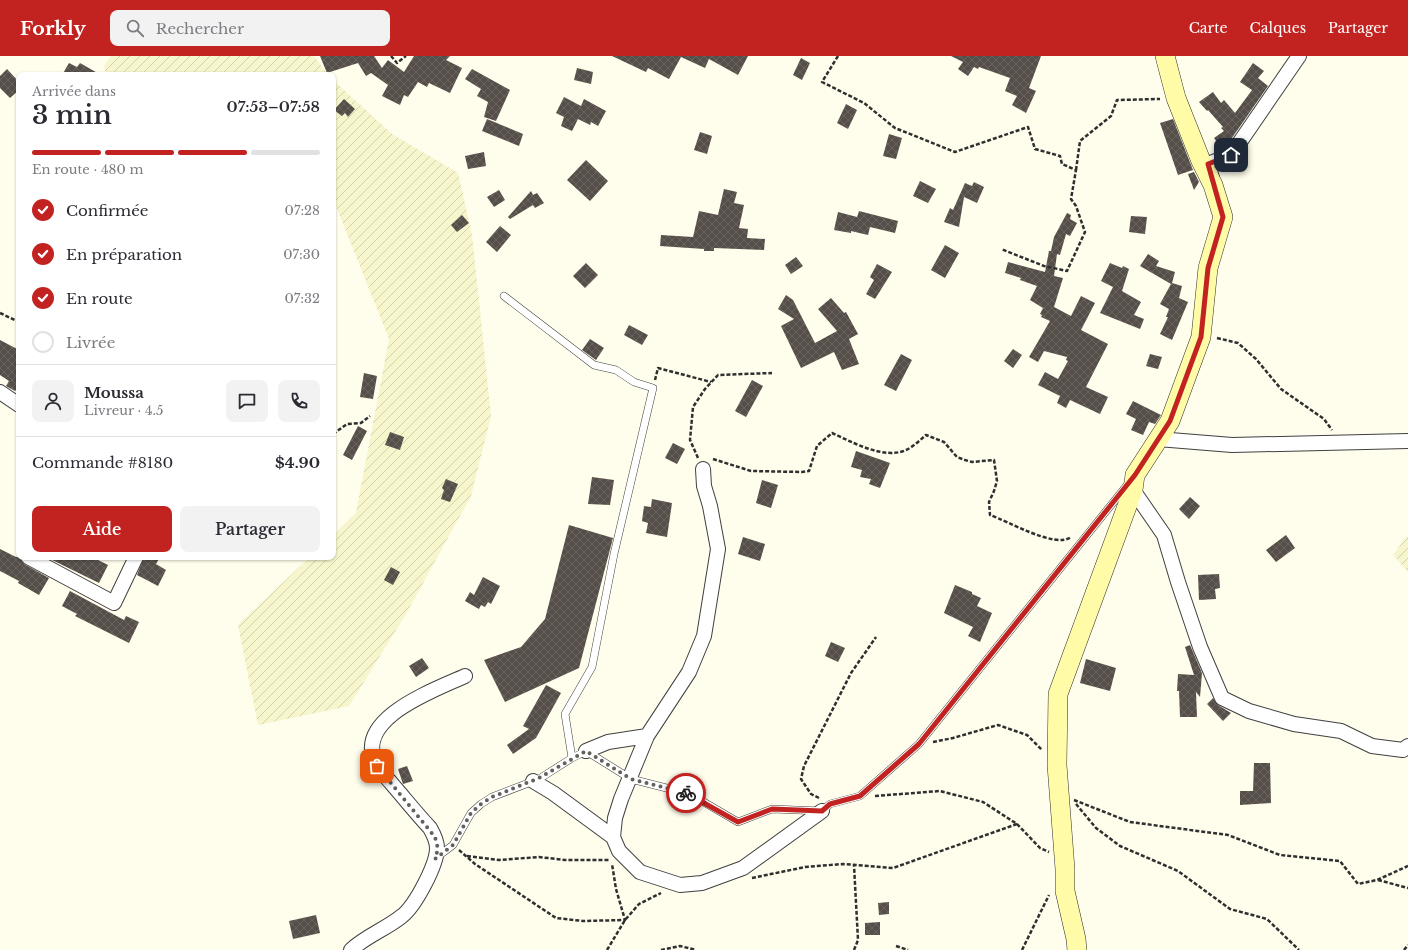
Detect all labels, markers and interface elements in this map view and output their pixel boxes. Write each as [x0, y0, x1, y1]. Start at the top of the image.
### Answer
search box [110, 10, 390, 46]
text: Forkly [20, 17, 86, 40]
icon: search [124, 17, 146, 39]
text: Rechercher [156, 19, 244, 38]
text: Carte [1189, 19, 1228, 37]
text: Calques [1250, 19, 1306, 37]
text: Partager [1328, 19, 1388, 37]
text: Arrivée dans [32, 83, 116, 100]
text: 07:53–07:58 [227, 97, 320, 116]
text: 3 min [32, 99, 112, 131]
pin [1214, 138, 1248, 172]
icon: home [1220, 144, 1242, 166]
text: En route · 480 m [32, 161, 143, 178]
icon: check [32, 199, 54, 221]
text: Confirmée [66, 201, 148, 220]
text: 07:28 [285, 202, 320, 219]
icon: check [32, 243, 54, 265]
text: En préparation [66, 245, 182, 264]
text: 07:30 [283, 246, 320, 263]
icon: check [32, 287, 54, 309]
text: En route [66, 289, 133, 308]
text: 07:32 [284, 290, 320, 307]
text: Livrée [66, 333, 115, 352]
button: person [32, 380, 74, 422]
button: chat [226, 380, 268, 422]
button: phone [278, 380, 320, 422]
text: Moussa [84, 383, 144, 402]
text: Livreur · 4.5 [84, 402, 163, 419]
text: Commande #8180 [32, 453, 173, 472]
text: $4.90 [275, 453, 320, 472]
button: Aide [32, 506, 172, 552]
button: Partager [180, 506, 320, 552]
pin [360, 749, 394, 783]
icon: bag [366, 755, 388, 777]
courier [666, 773, 706, 813]
icon: bike [675, 782, 697, 804]

